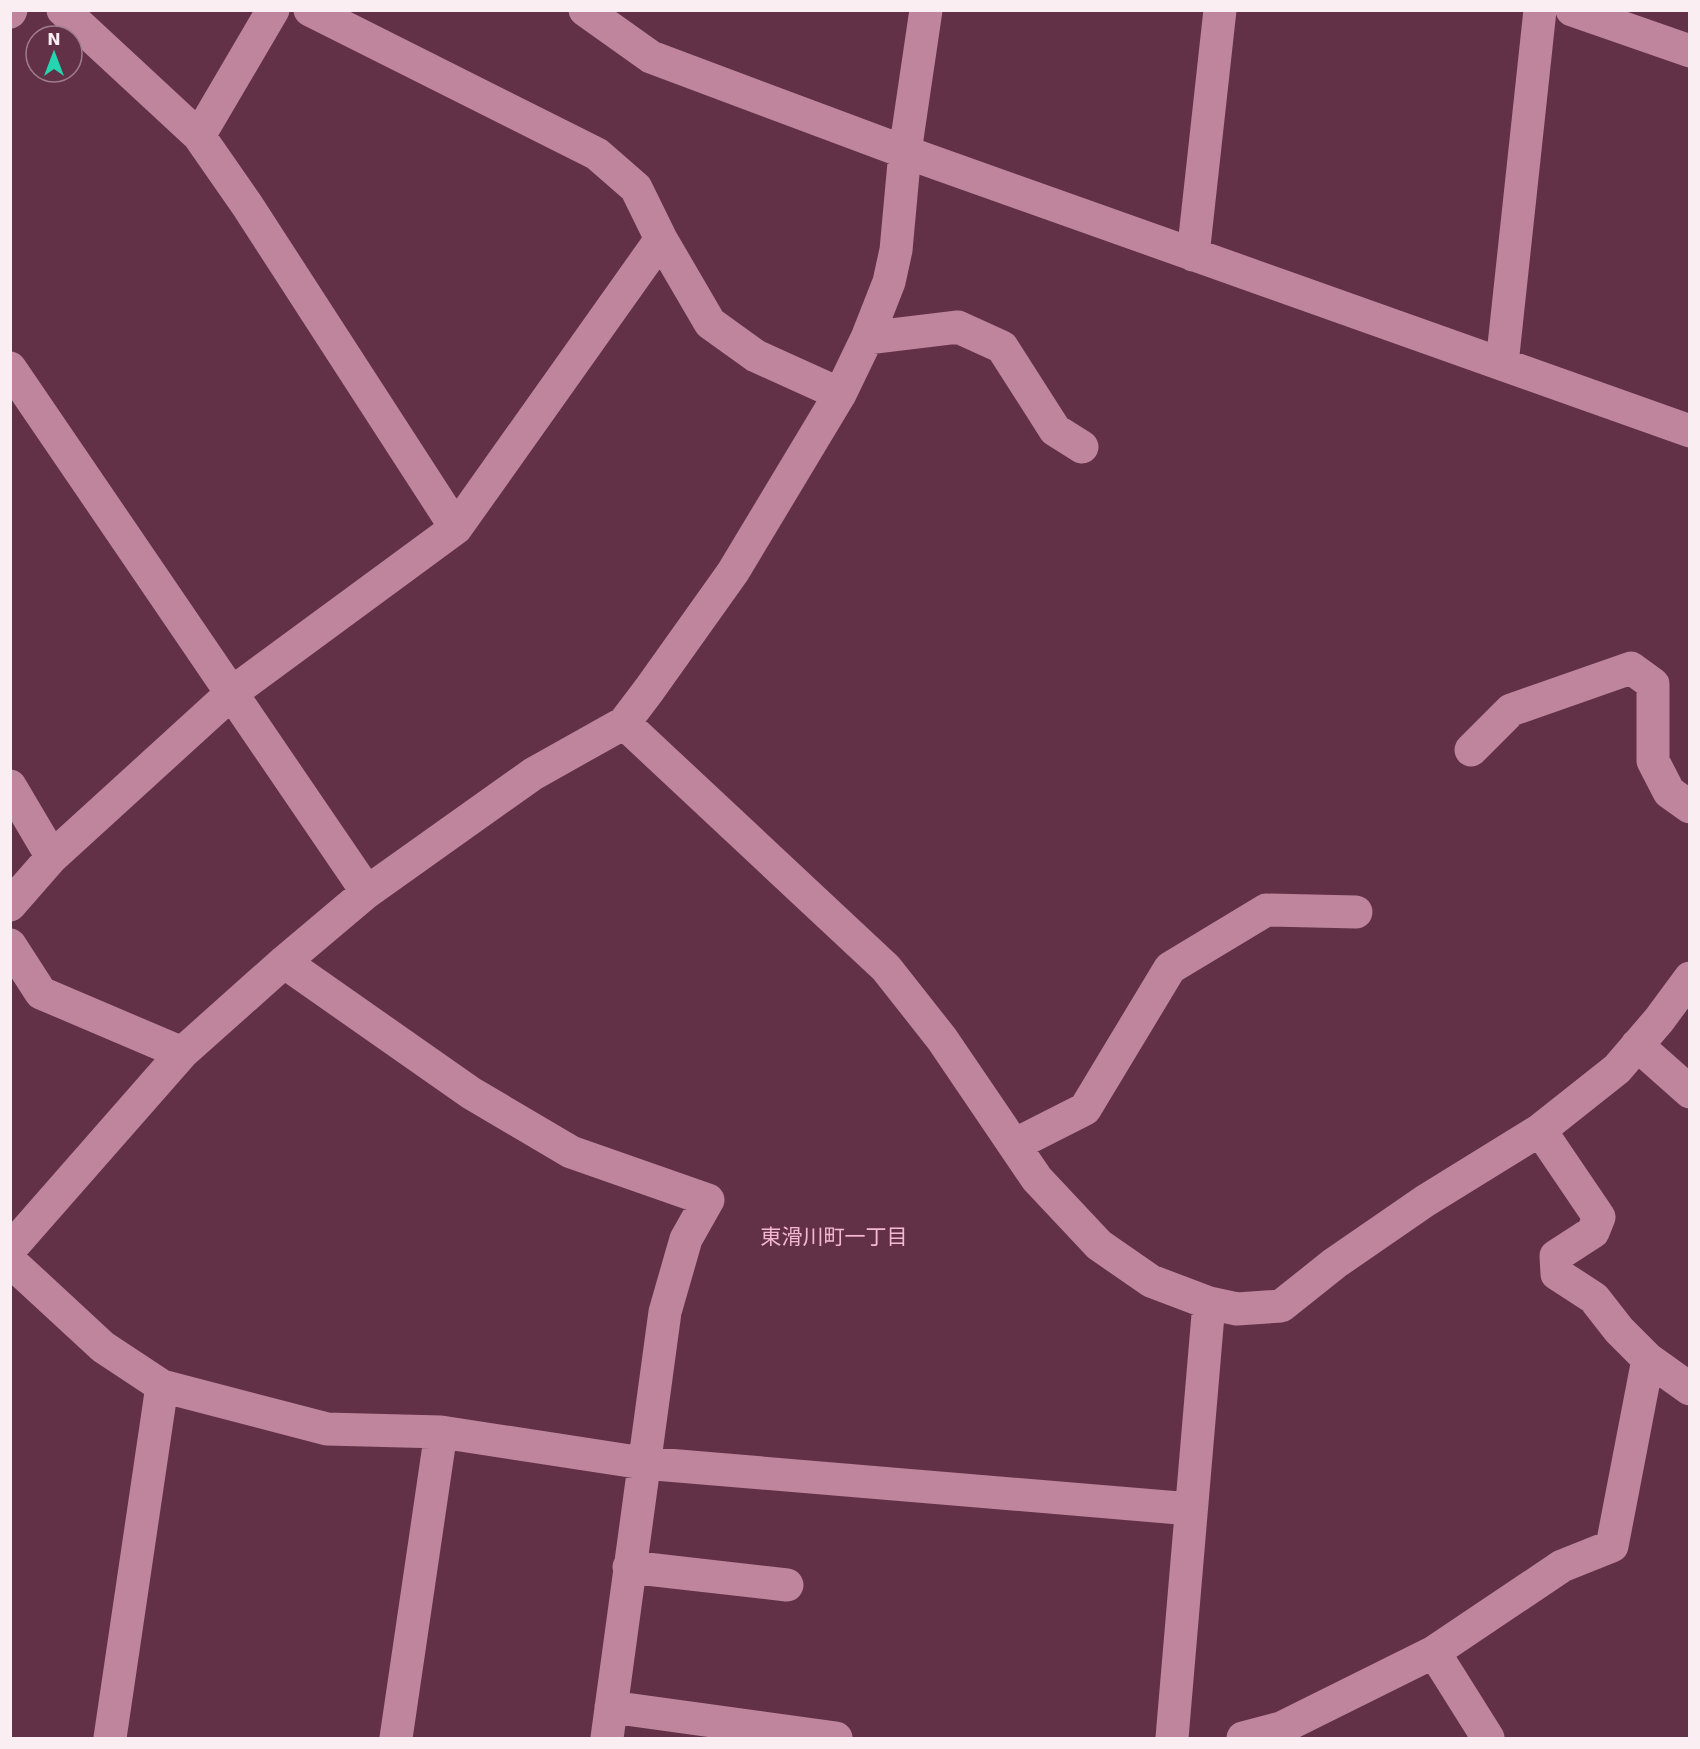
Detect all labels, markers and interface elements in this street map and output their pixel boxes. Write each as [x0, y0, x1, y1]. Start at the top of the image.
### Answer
north arrow [24, 24, 84, 84]
text: N [47, 30, 61, 49]
district label: 東滑川町一丁目 [761, 1225, 908, 1249]

